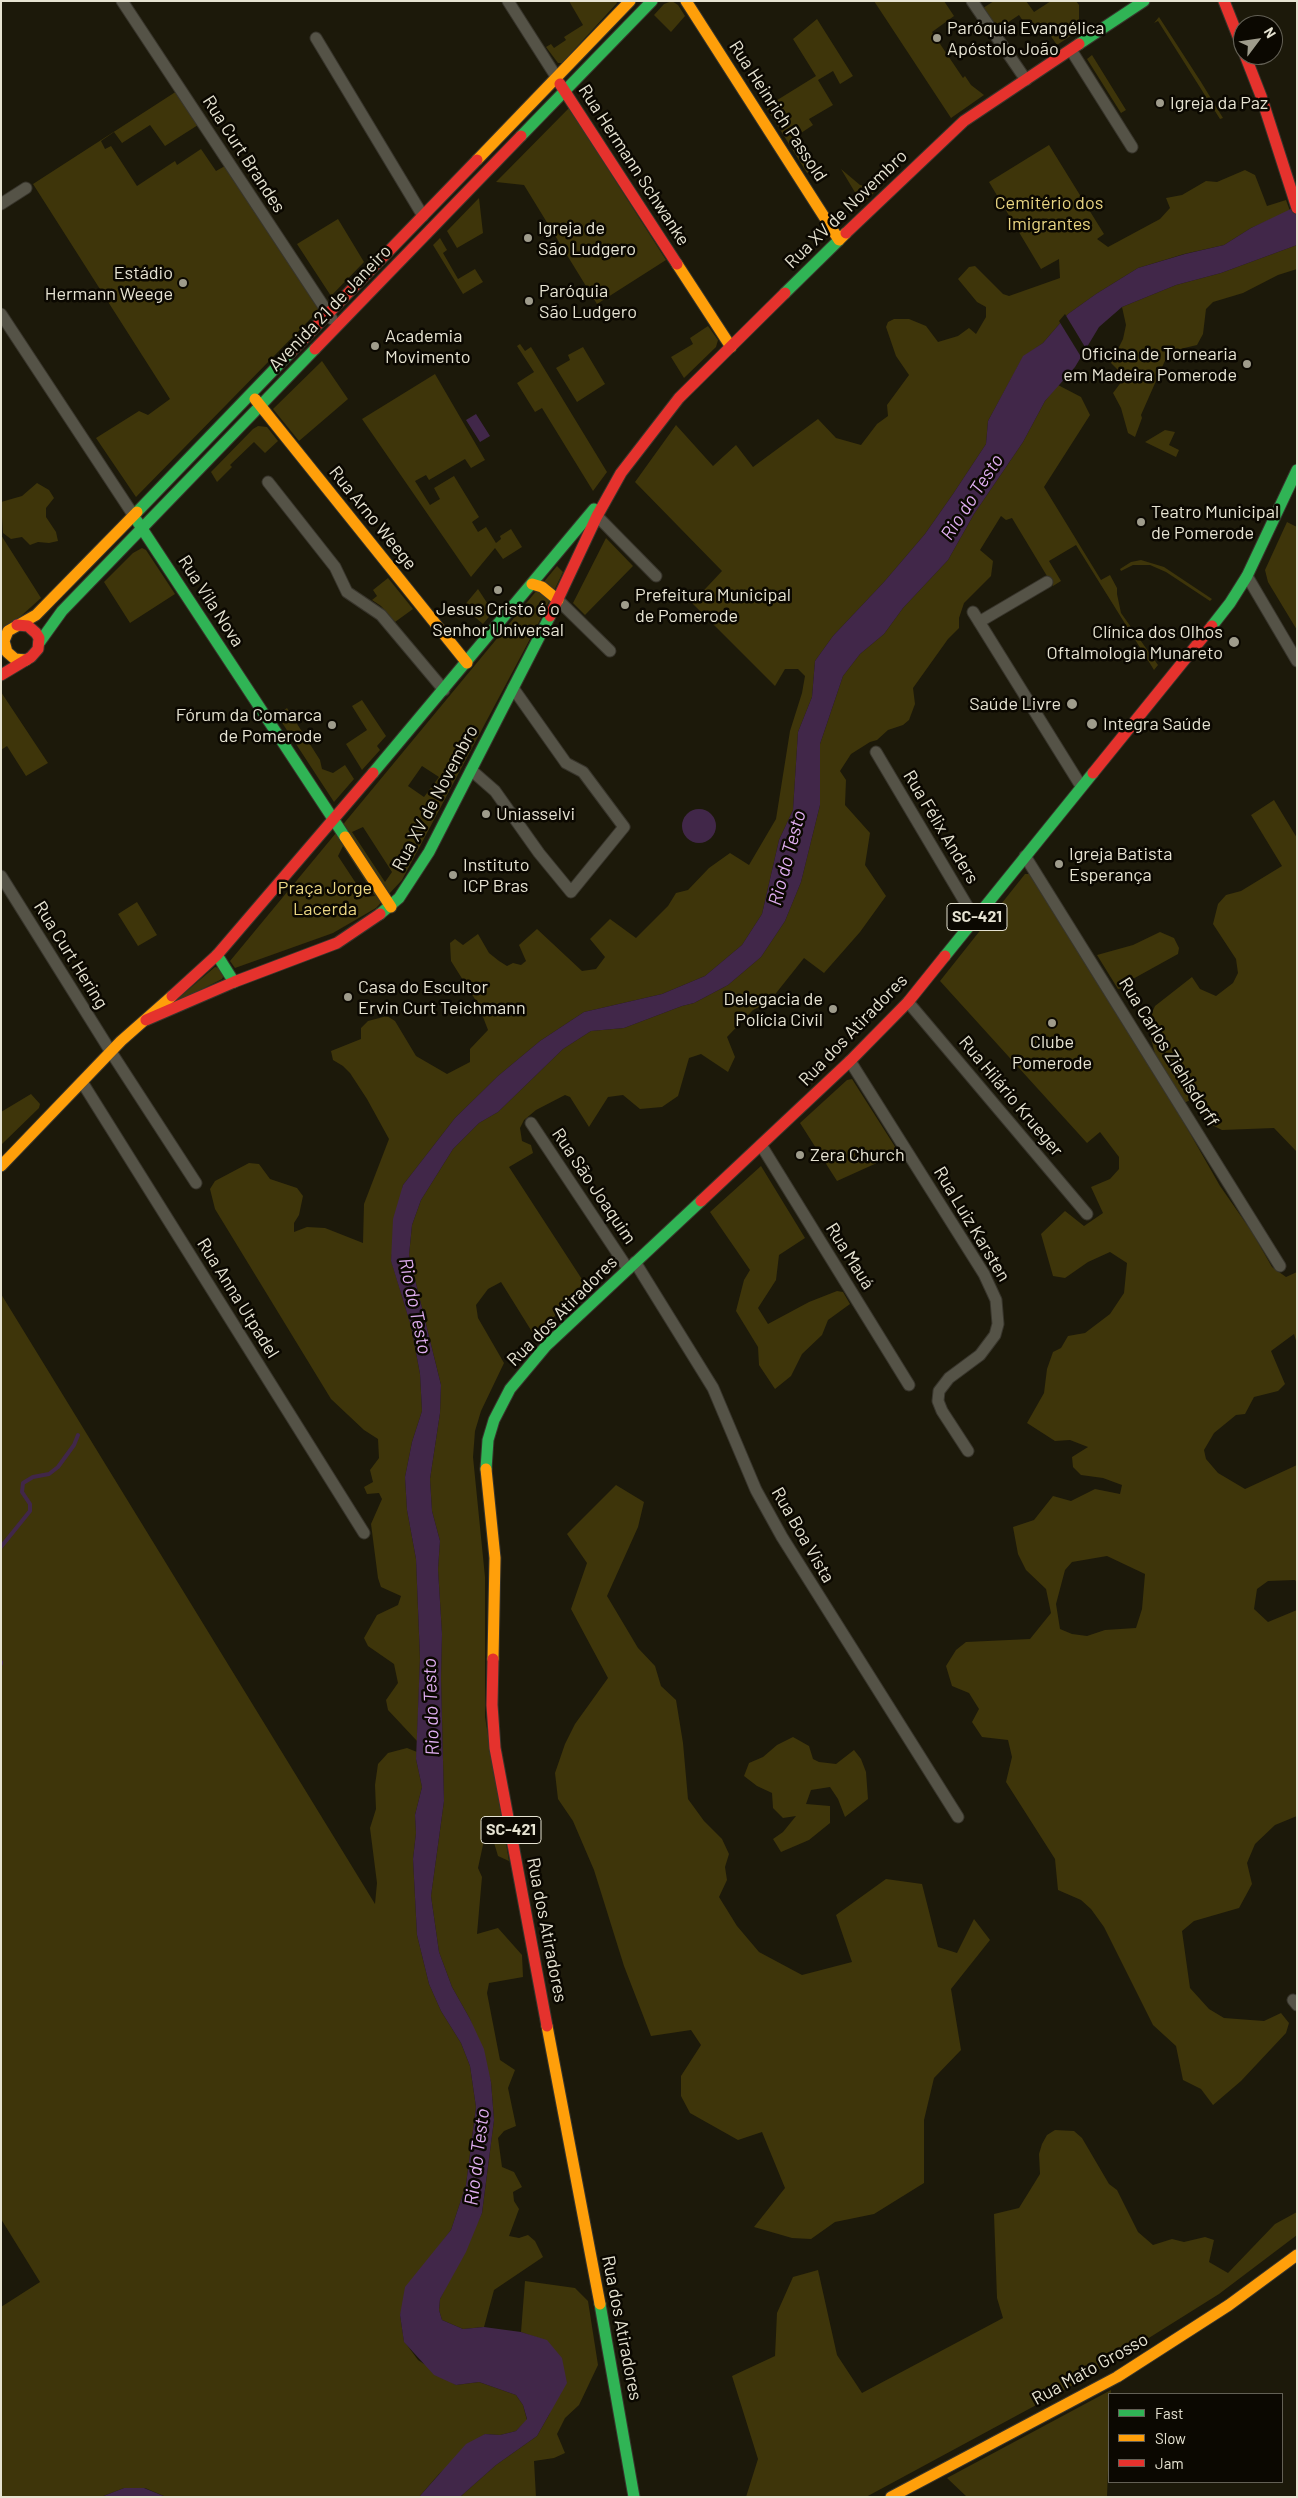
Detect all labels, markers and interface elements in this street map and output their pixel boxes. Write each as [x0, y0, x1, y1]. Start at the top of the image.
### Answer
north arrow [1233, 15, 1283, 65]
place label: Paróquia Evangélica Apóstolo João [947, 17, 1105, 59]
text: N [1261, 24, 1280, 41]
marker: Paróquia Evangélica Apóstolo João [931, 32, 943, 44]
street label: Rua Heinrich Passold [724, 37, 832, 185]
street label: Rua Hermann Schwanke [574, 80, 694, 250]
street label: Rua Curt Brandes [198, 91, 290, 217]
place label: Igreja da Paz [1170, 92, 1268, 114]
marker: Igreja da Paz [1154, 97, 1166, 109]
street label: Rua XV de Novembro [780, 145, 912, 273]
park label: Cemitério dos Imigrantes [995, 192, 1103, 234]
place label: Igreja de São Ludgero [538, 217, 636, 260]
marker: Igreja de São Ludgero [522, 232, 534, 244]
street label: Avenida 21 de Janeiro [264, 240, 396, 376]
place label: Estádio Hermann Weege [45, 262, 173, 304]
marker: Estádio Hermann Weege [177, 277, 189, 289]
place label: Paróquia São Ludgero [539, 280, 637, 322]
marker: Paróquia São Ludgero [523, 295, 535, 307]
place label: Academia Movimento [385, 325, 471, 368]
marker: Academia Movimento [369, 340, 381, 352]
place label: Oficina de Tornearia em Madeira Pomerode [1063, 343, 1237, 386]
marker: Oficina de Tornearia em Madeira Pomerode [1241, 358, 1253, 370]
water label: Rio do Testo [936, 450, 1008, 544]
street label: Rua Arno Weege [325, 462, 421, 574]
place label: Teatro Municipal de Pomerode [1151, 501, 1279, 544]
marker: Teatro Municipal de Pomerode [1135, 516, 1147, 528]
street label: Rua Vila Nova [173, 551, 249, 651]
marker: Jesus Cristo é o Senhor Universal [492, 584, 504, 596]
place label: Prefeitura Municipal de Pomerode [635, 584, 791, 626]
place label: Jesus Cristo é o Senhor Universal [432, 598, 564, 640]
marker: Prefeitura Municipal de Pomerode [619, 599, 631, 611]
place label: Clínica dos Olhos Oftalmologia Munareto [1047, 621, 1223, 664]
marker: Clínica dos Olhos Oftalmologia Munareto [1227, 635, 1241, 649]
place label: Saúde Livre [969, 693, 1061, 715]
marker: Saúde Livre [1065, 697, 1079, 711]
place label: Fórum da Comarca de Pomerode [176, 704, 322, 746]
place label: Integra Saúde [1103, 713, 1211, 735]
marker: Integra Saúde [1085, 717, 1099, 731]
marker: Fórum da Comarca de Pomerode [326, 719, 338, 731]
street label: Rua XV de Novembro [388, 722, 482, 874]
street label: Rua Félix Anders [899, 766, 983, 888]
place label: Uniasselvi [496, 803, 575, 825]
marker: Uniasselvi [480, 808, 492, 820]
water label: Rio do Testo [763, 808, 811, 908]
place label: Igreja Batista Esperança [1069, 843, 1172, 886]
place label: Instituto ICP Bras [463, 854, 529, 896]
marker: Igreja Batista Esperança [1053, 858, 1065, 870]
marker: Instituto ICP Bras [447, 869, 459, 881]
park label: Praça Jorge Lacerda [278, 877, 372, 920]
street label: Rua Curt Hering [29, 897, 113, 1013]
road number: SC-421 [947, 904, 1007, 930]
street label: Rua dos Atiradores [794, 970, 912, 1090]
street label: Rua Carlos Ziehlsdorff [1114, 973, 1224, 1131]
place label: Casa do Escultor Ervin Curt Teichmann [358, 976, 526, 1019]
place label: Delegacia de Polícia Civil [724, 988, 823, 1030]
marker: Casa do Escultor Ervin Curt Teichmann [342, 991, 354, 1003]
marker: Delegacia de Polícia Civil [827, 1003, 839, 1015]
marker: Clube Pomerode [1046, 1017, 1058, 1029]
place label: Clube Pomerode [1012, 1031, 1092, 1074]
street label: Rua Hilário Krueger [954, 1032, 1068, 1160]
street label: Rua São Joaquim [547, 1124, 641, 1248]
place label: Zera Church [810, 1144, 905, 1166]
marker: Zera Church [794, 1149, 806, 1161]
street label: Rua Luiz Karsten [929, 1163, 1015, 1285]
street label: Rua Mauá [821, 1219, 879, 1293]
street label: Rua Anna Utpadel [192, 1234, 284, 1362]
street label: Rua dos Atiradores [502, 1251, 622, 1371]
water label: Rio do Testo [394, 1256, 436, 1356]
street label: Rua Boa Vista [767, 1483, 839, 1587]
water label: Rio do Testo [418, 1658, 444, 1756]
road number: SC-421 [481, 1816, 541, 1844]
street label: Rua dos Atiradores [522, 1856, 572, 2004]
water label: Rio do Testo [460, 2107, 494, 2207]
street label: Rua dos Atiradores [597, 2254, 647, 2402]
street label: Rua Mato Grosso [1028, 2328, 1152, 2410]
legend [1108, 2393, 1283, 2483]
text: Fast [1155, 2404, 1183, 2422]
text: Slow [1155, 2429, 1186, 2447]
text: Jam [1155, 2454, 1184, 2472]

